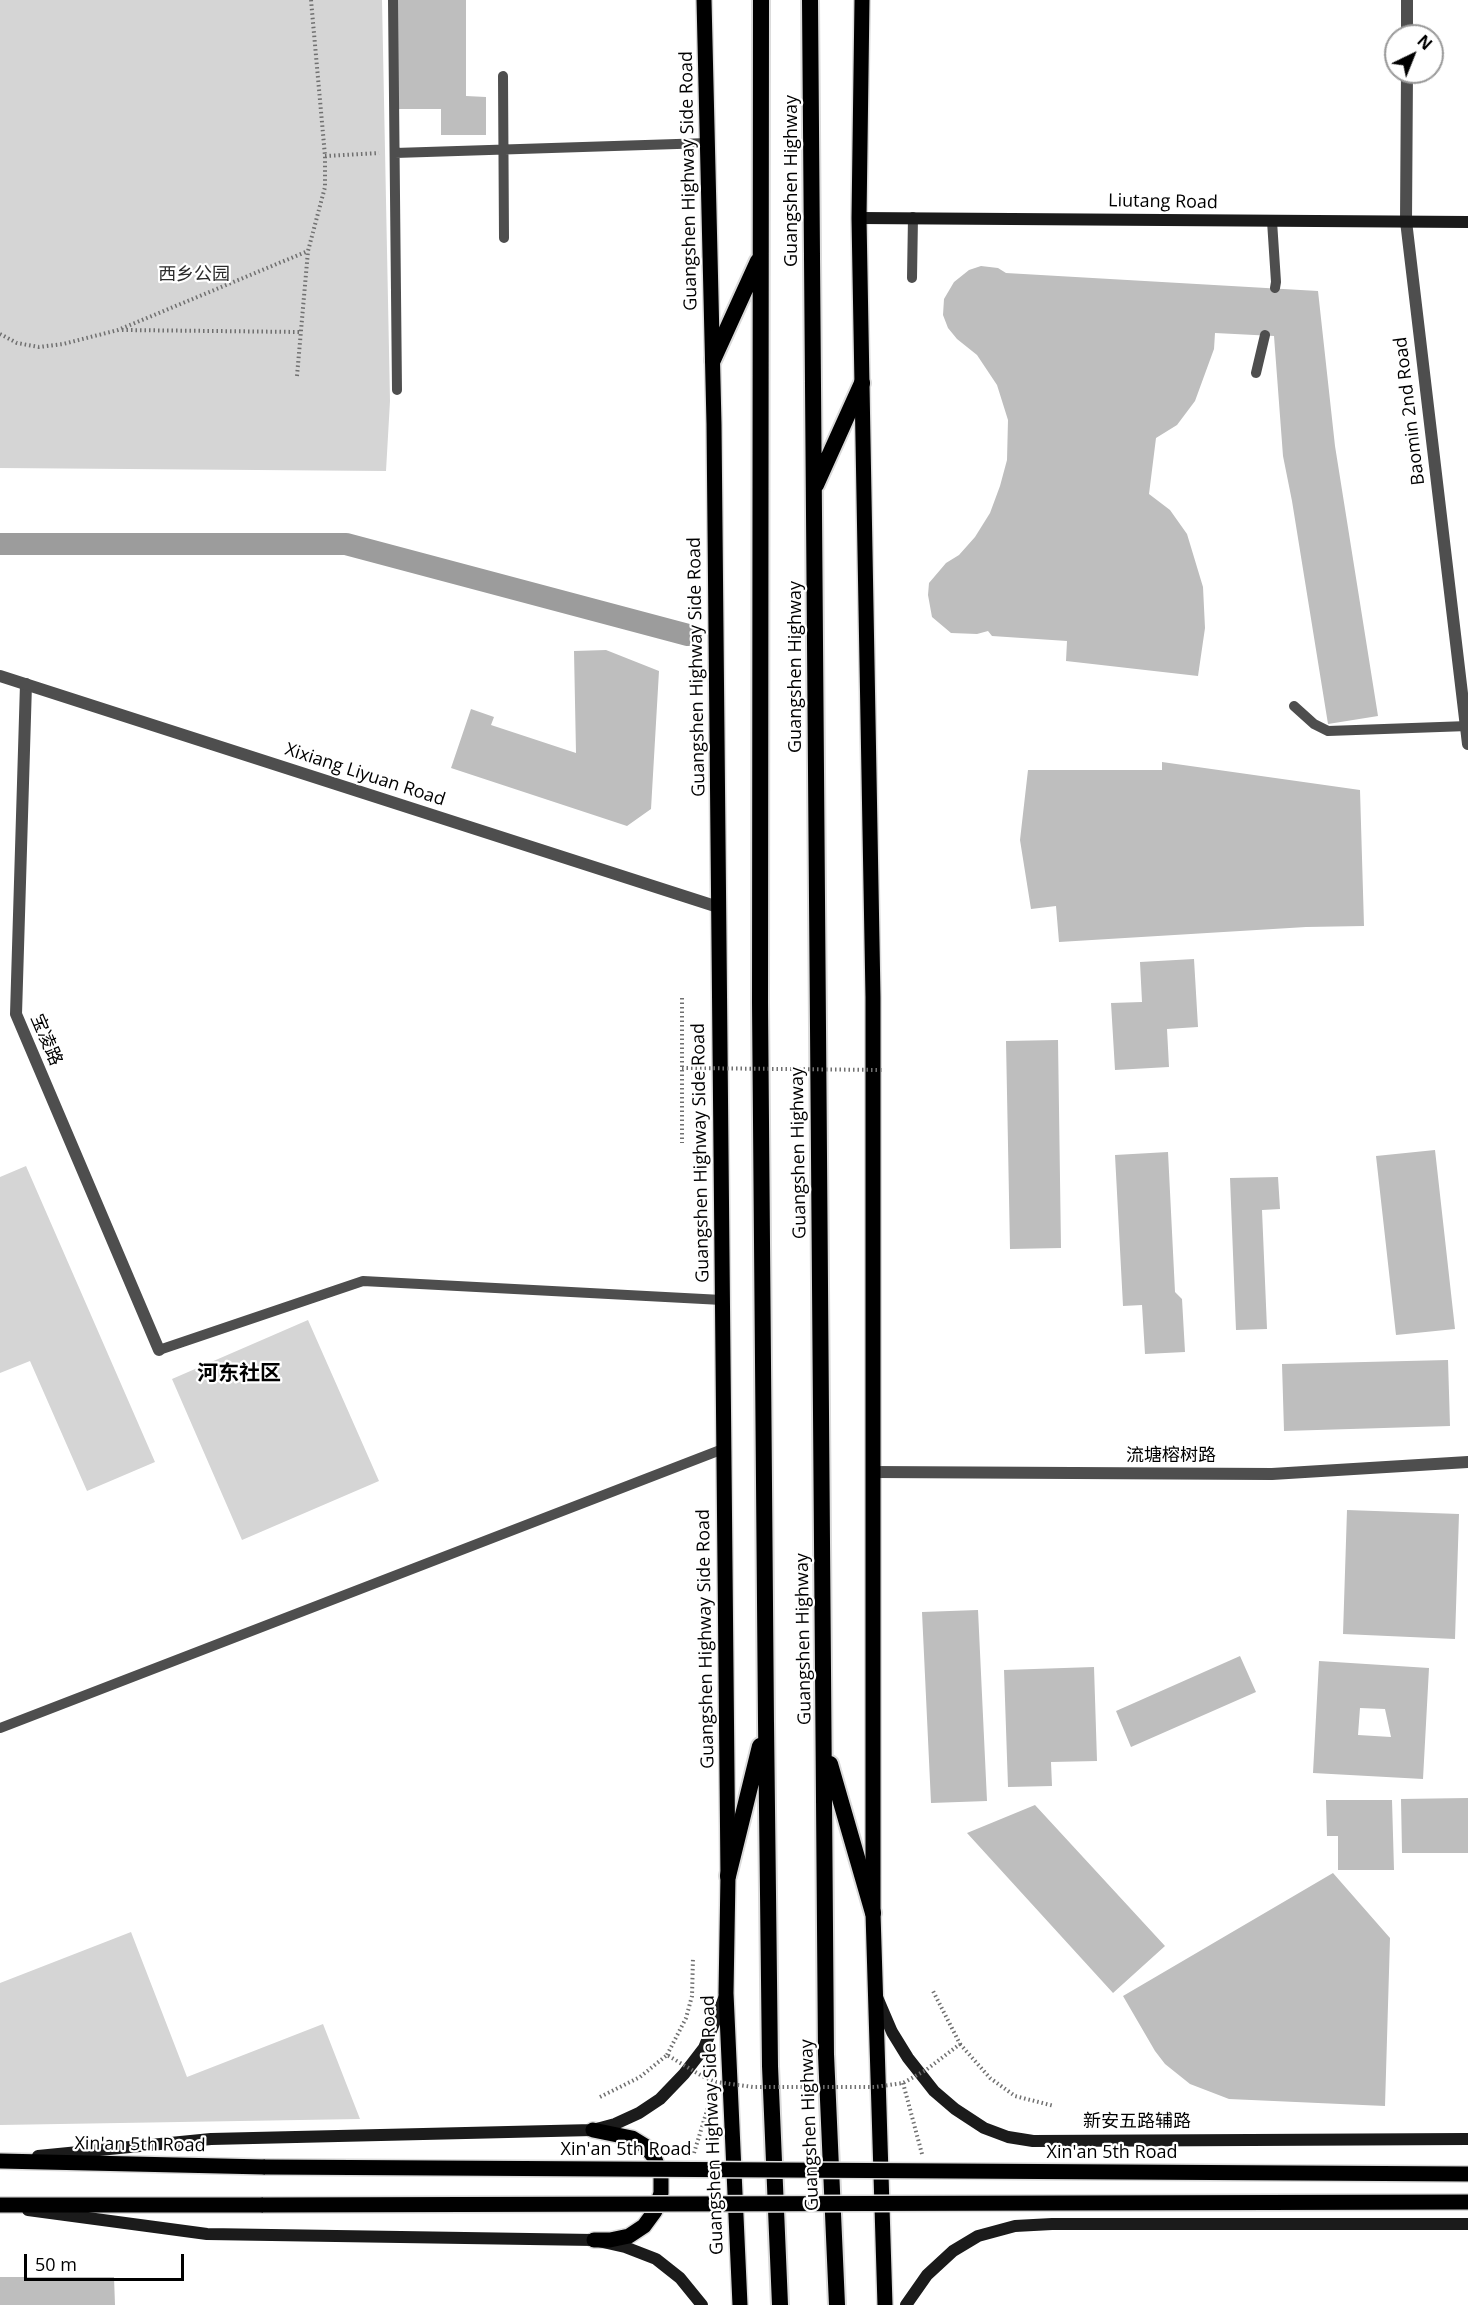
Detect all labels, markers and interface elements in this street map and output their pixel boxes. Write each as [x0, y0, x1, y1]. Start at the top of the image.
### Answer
north arrow [1384, 24, 1444, 84]
text: N [1413, 30, 1437, 55]
street label: Guangshen Highway Side Road [676, 51, 702, 311]
street label: Guangshen Highway [781, 95, 803, 267]
street label: Liutang Road [1108, 190, 1218, 214]
park label: 西乡公园 [158, 264, 230, 286]
street label: Baomin 2nd Road [1390, 336, 1430, 486]
street label: Guangshen Highway Side Road [684, 537, 710, 797]
street label: Guangshen Highway [785, 581, 807, 753]
street label: Xixiang Liyuan Road [282, 739, 448, 811]
street label: 宝凌路 [26, 1011, 66, 1069]
street label: Guangshen Highway Side Road [688, 1023, 714, 1283]
street label: Guangshen Highway [787, 1067, 811, 1239]
district label: 河东社区 [197, 1361, 281, 1387]
street label: 流塘榕树路 [1126, 1445, 1216, 1467]
street label: Guangshen Highway Side Road [693, 1509, 719, 1769]
street label: Guangshen Highway [792, 1553, 816, 1725]
street label: Guangshen Highway Side Road [698, 1995, 728, 2255]
street label: Guangshen Highway [796, 2039, 824, 2211]
street label: 新安五路辅路 [1083, 2111, 1191, 2133]
street label: Xin'an 5th Road [74, 2133, 206, 2157]
street label: Xin'an 5th Road [560, 2139, 692, 2161]
street label: Xin'an 5th Road [1046, 2142, 1178, 2164]
scale bar [27, 2242, 188, 2280]
text: 50 m [35, 2252, 77, 2276]

